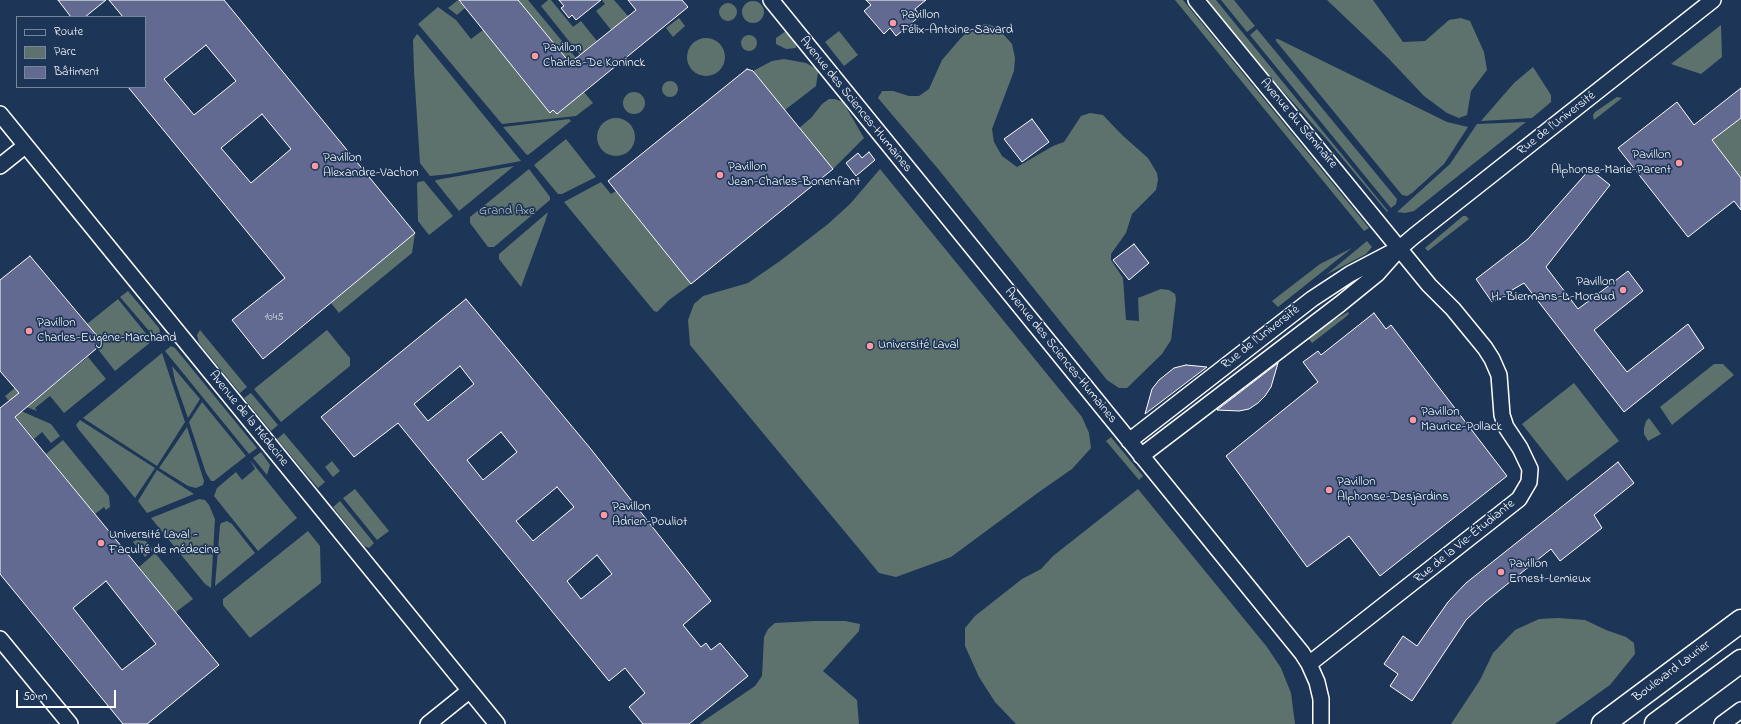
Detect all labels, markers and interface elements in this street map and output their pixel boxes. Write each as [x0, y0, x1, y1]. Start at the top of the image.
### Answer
place label: Pavillon Félix-Antoine-Savard [901, 8, 1013, 39]
legend [16, 16, 146, 88]
marker: Pavillon Félix-Antoine-Savard [888, 18, 898, 28]
text: Route [54, 23, 83, 41]
street label: Avenue des Sciences-Humaines [795, 34, 915, 176]
place label: Pavillon Charles-De Koninck [543, 41, 645, 72]
text: Parc [54, 43, 76, 61]
marker: Pavillon Charles-De Koninck [530, 51, 540, 61]
text: Bâtiment [54, 63, 99, 81]
street label: Avenue du Séminaire [1256, 76, 1340, 172]
street label: Rue de l'Université [1515, 89, 1599, 159]
place label: Pavillon Alphonse-Marie-Parent [1551, 148, 1671, 179]
place label: Pavillon Alexandre-Vachon [323, 151, 419, 182]
marker: Pavillon Alphonse-Marie-Parent [1674, 158, 1684, 168]
place label: Pavillon Jean-Charles-Bonenfant [728, 160, 860, 191]
marker: Pavillon Alexandre-Vachon [310, 161, 320, 171]
marker: Pavillon Jean-Charles-Bonenfant [715, 170, 725, 180]
park label: Grand Axe [479, 204, 535, 220]
place label: Pavillon H.-Biermans-L.-Moraud [1491, 275, 1615, 306]
street label: Avenue des Sciences-Humaines [1000, 285, 1120, 427]
marker: Pavillon H.-Biermans-L.-Moraud [1618, 285, 1628, 295]
street label: Rue de l'Université [1219, 303, 1303, 373]
house number: 1045 [264, 311, 284, 325]
place label: Pavillon Charles-Eugène-Marchand [37, 316, 177, 347]
marker: Pavillon Charles-Eugène-Marchand [24, 326, 34, 336]
place label: Université Laval [878, 338, 959, 354]
marker: Université Laval [865, 341, 875, 351]
street label: Avenue de la Médecine [205, 368, 291, 470]
place label: Pavillon Maurice-Pollack [1421, 405, 1502, 436]
marker: Pavillon Maurice-Pollack [1408, 415, 1418, 425]
place label: Pavillon Alphonse-Desjardins [1337, 475, 1449, 506]
marker: Pavillon Alphonse-Desjardins [1324, 485, 1334, 495]
street label: Rue de la Vie-Étudiante [1411, 497, 1519, 587]
place label: Pavillon Adrien-Pouliot [612, 500, 687, 531]
marker: Pavillon Adrien-Pouliot [599, 510, 609, 520]
place label: Université Laval - Faculté de médecine [109, 528, 219, 559]
marker: Université Laval - Faculté de médecine [96, 538, 106, 548]
place label: Pavillon Ernest-Lemieux [1509, 557, 1591, 588]
marker: Pavillon Ernest-Lemieux [1496, 567, 1506, 577]
street label: Boulevard Laurier [1630, 638, 1714, 706]
scale bar [18, 682, 118, 708]
text: 50 m [23, 688, 47, 706]

